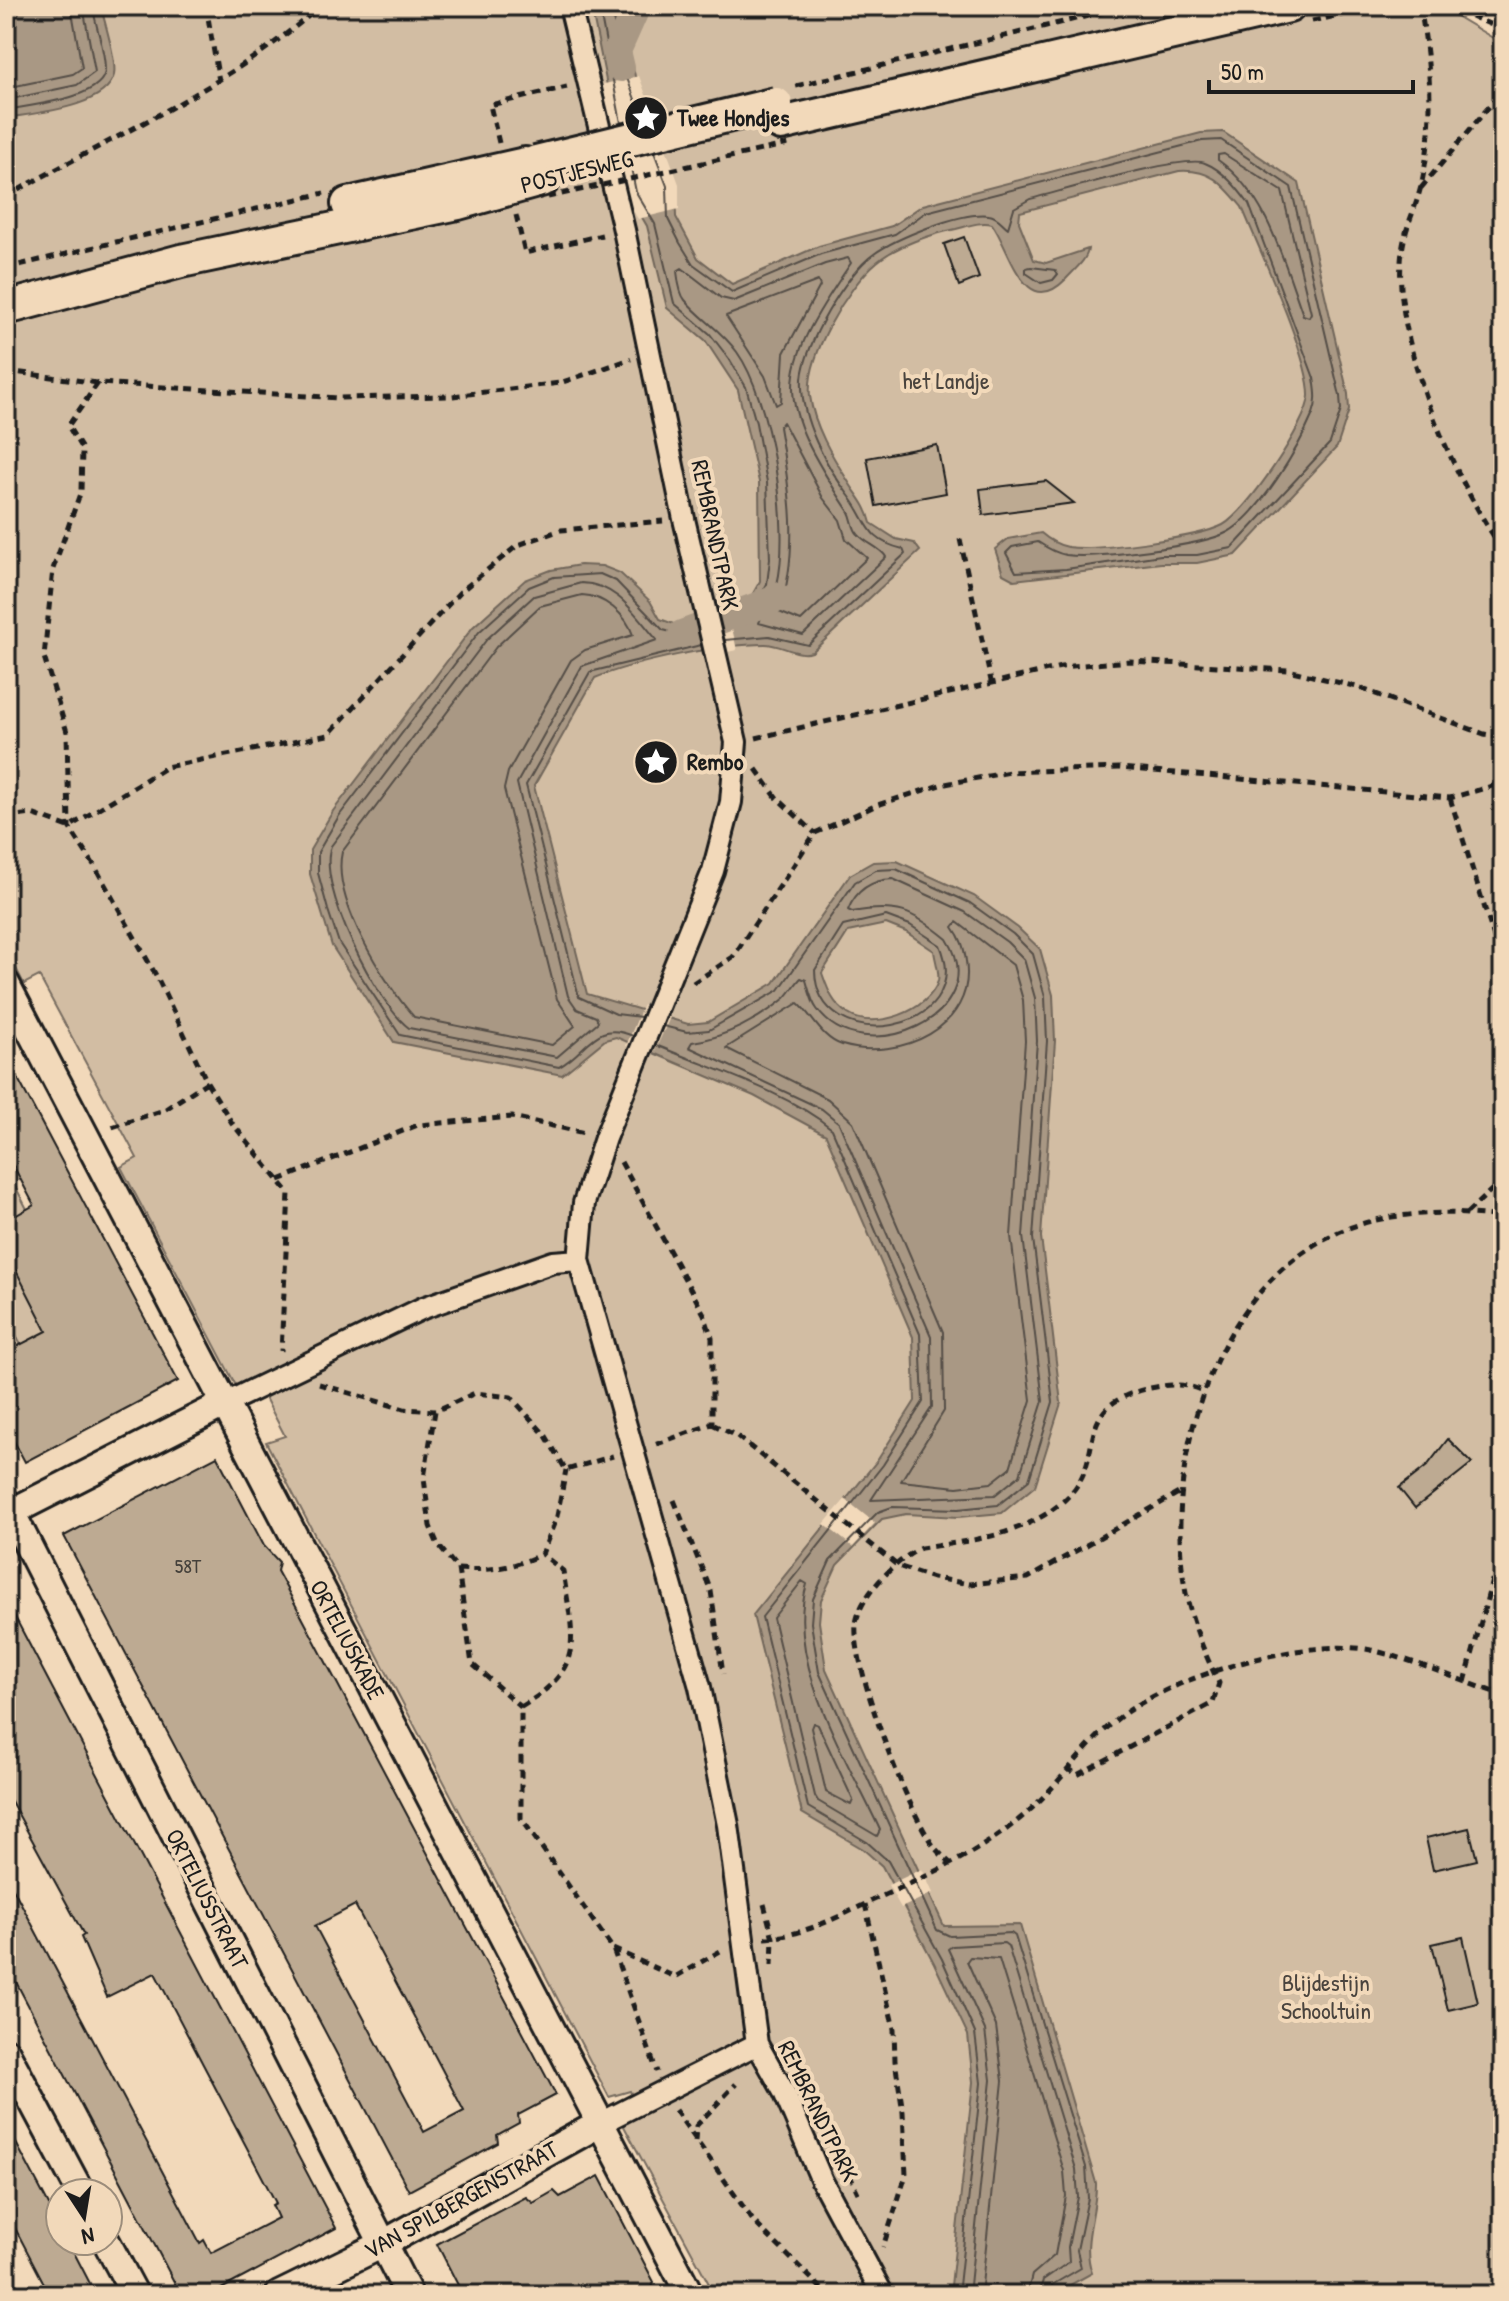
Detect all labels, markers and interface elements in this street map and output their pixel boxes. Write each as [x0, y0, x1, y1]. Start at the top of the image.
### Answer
scale bar [1209, 44, 1413, 94]
text: 50 m [1221, 55, 1264, 87]
place icon: Twee Hondjes [622, 94, 670, 142]
place label: Twee Hondjes [676, 101, 790, 133]
street label: POSTJESWEG [517, 142, 637, 200]
park label: het Landje [902, 364, 990, 396]
street label: REMBRANDTPARK [684, 457, 748, 613]
place icon: Rembo [632, 738, 680, 786]
place label: Rembo [687, 745, 744, 777]
house number: 58T [175, 1552, 202, 1579]
street label: ORTELIUSKADE [303, 1574, 393, 1705]
street label: ORTELIUSSTRAAT [159, 1823, 257, 1975]
park label: Blijdestijn Schooltuin [1281, 1966, 1371, 2026]
street label: REMBRANDTPARK [771, 2035, 867, 2187]
street label: VAN SPILBERGENSTRAAT [358, 2132, 564, 2266]
north arrow [44, 2177, 124, 2257]
text: N [79, 2221, 97, 2253]

